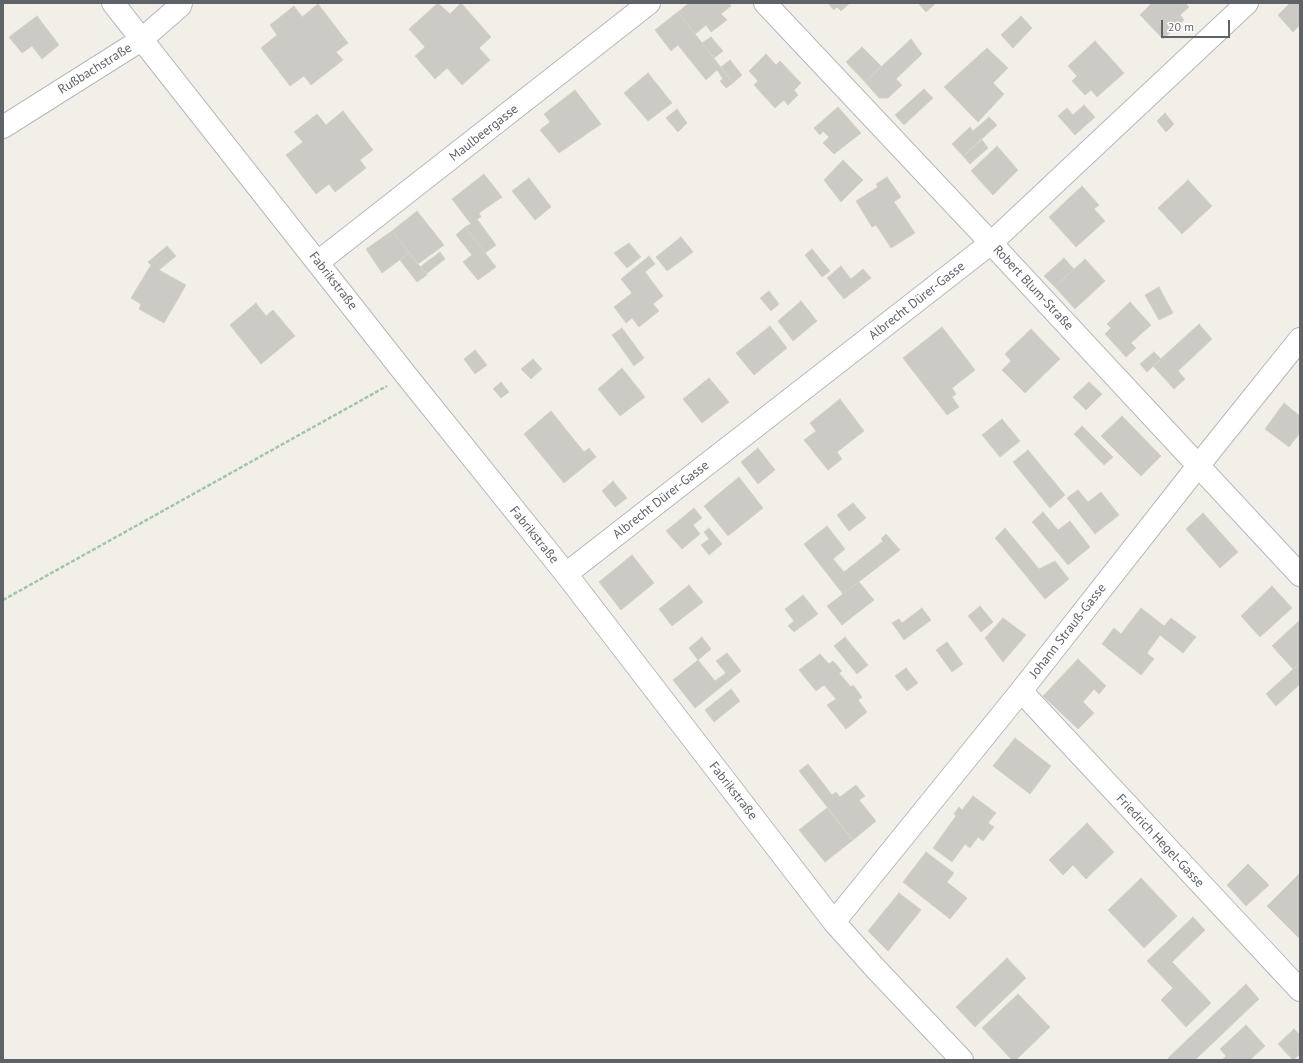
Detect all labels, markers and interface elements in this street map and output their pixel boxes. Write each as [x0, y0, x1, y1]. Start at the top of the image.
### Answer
scale bar [1163, 12, 1232, 38]
text: 20 m [1168, 19, 1194, 34]
street label: Rußbachstraße [55, 40, 135, 98]
street label: Maulbeergasse [446, 101, 522, 165]
street label: Robert Blum-Straße [990, 242, 1076, 334]
street label: Fabrikstraße [305, 249, 361, 313]
street label: Albrecht Dürer-Gasse [866, 259, 968, 343]
street label: Albrecht Dürer-Gasse [610, 458, 712, 542]
street label: Fabrikstraße [506, 503, 562, 567]
street label: Johann Strauß-Gasse [1026, 581, 1110, 681]
street label: Fabrikstraße [705, 759, 761, 823]
street label: Friedrich Hegel-Gasse [1113, 791, 1207, 891]

